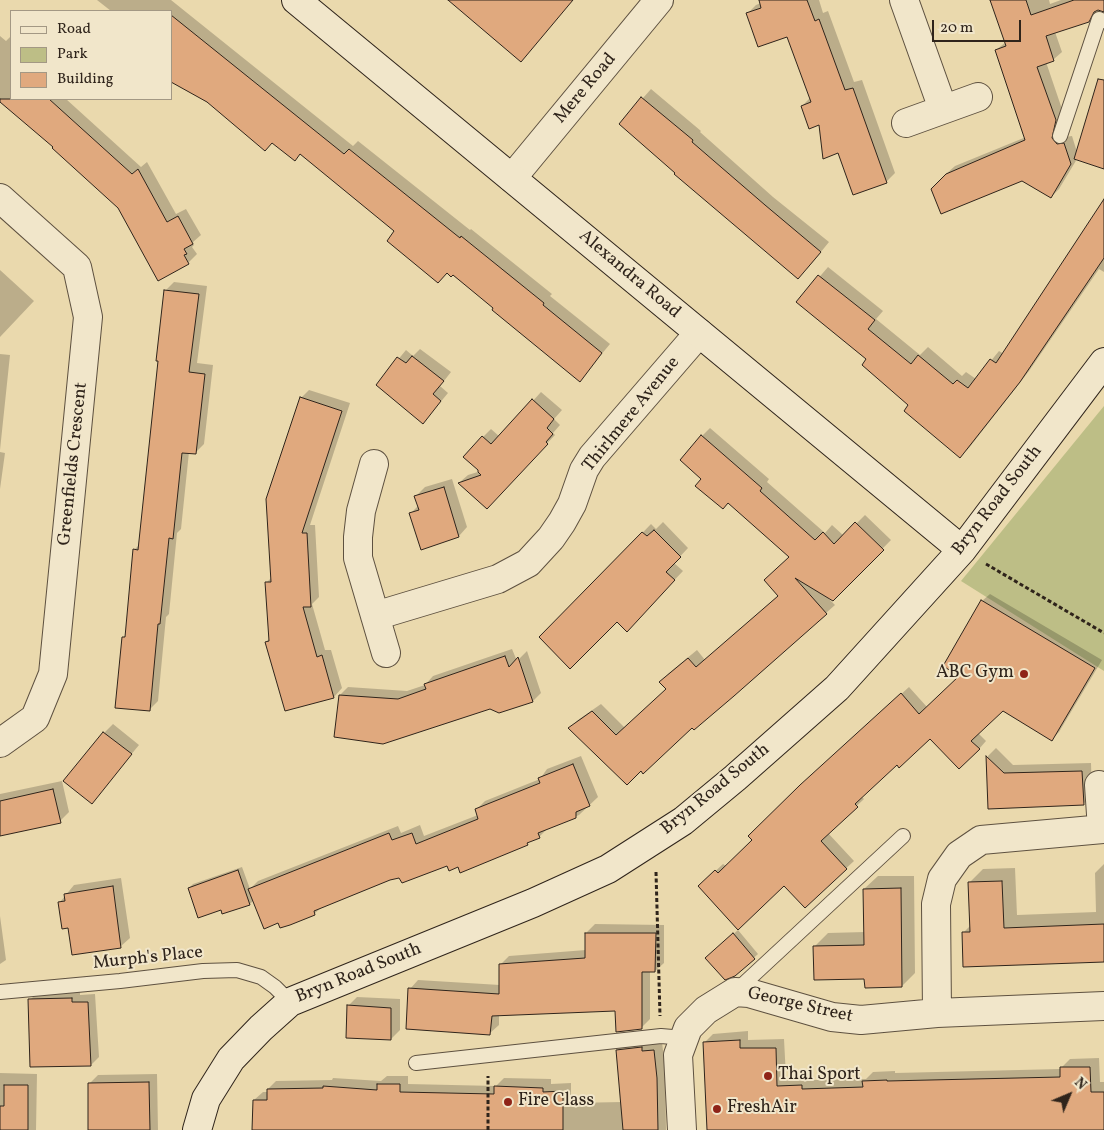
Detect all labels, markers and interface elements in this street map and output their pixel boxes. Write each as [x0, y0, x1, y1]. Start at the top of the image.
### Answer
legend [10, 10, 172, 100]
scale bar [934, 10, 1023, 42]
text: 20 m [940, 18, 973, 39]
text: Road [57, 19, 91, 40]
text: Park [57, 44, 88, 65]
street label: Mere Road [550, 49, 622, 129]
text: Building [57, 69, 113, 90]
street label: Alexandra Road [574, 226, 684, 324]
street label: Thirlmere Avenue [579, 353, 685, 477]
street label: Greenfields Crescent [55, 381, 93, 547]
street label: Bryn Road South [948, 442, 1048, 560]
place label: ABC Gym [936, 663, 1014, 685]
marker: ABC Gym [1018, 668, 1030, 680]
street label: Bryn Road South [657, 740, 775, 840]
street label: Bryn Road South [293, 939, 425, 1009]
street label: Murph's Place [92, 942, 204, 976]
street label: George Street [745, 983, 855, 1029]
place label: Thai Sport [778, 1065, 861, 1087]
marker: Thai Sport [762, 1070, 774, 1082]
north arrow [1044, 1070, 1094, 1120]
text: N [1070, 1074, 1090, 1094]
place label: Fire Class [518, 1091, 594, 1113]
marker: Fire Class [502, 1096, 514, 1108]
place label: FreshAir [727, 1098, 797, 1120]
marker: FreshAir [711, 1103, 723, 1115]

